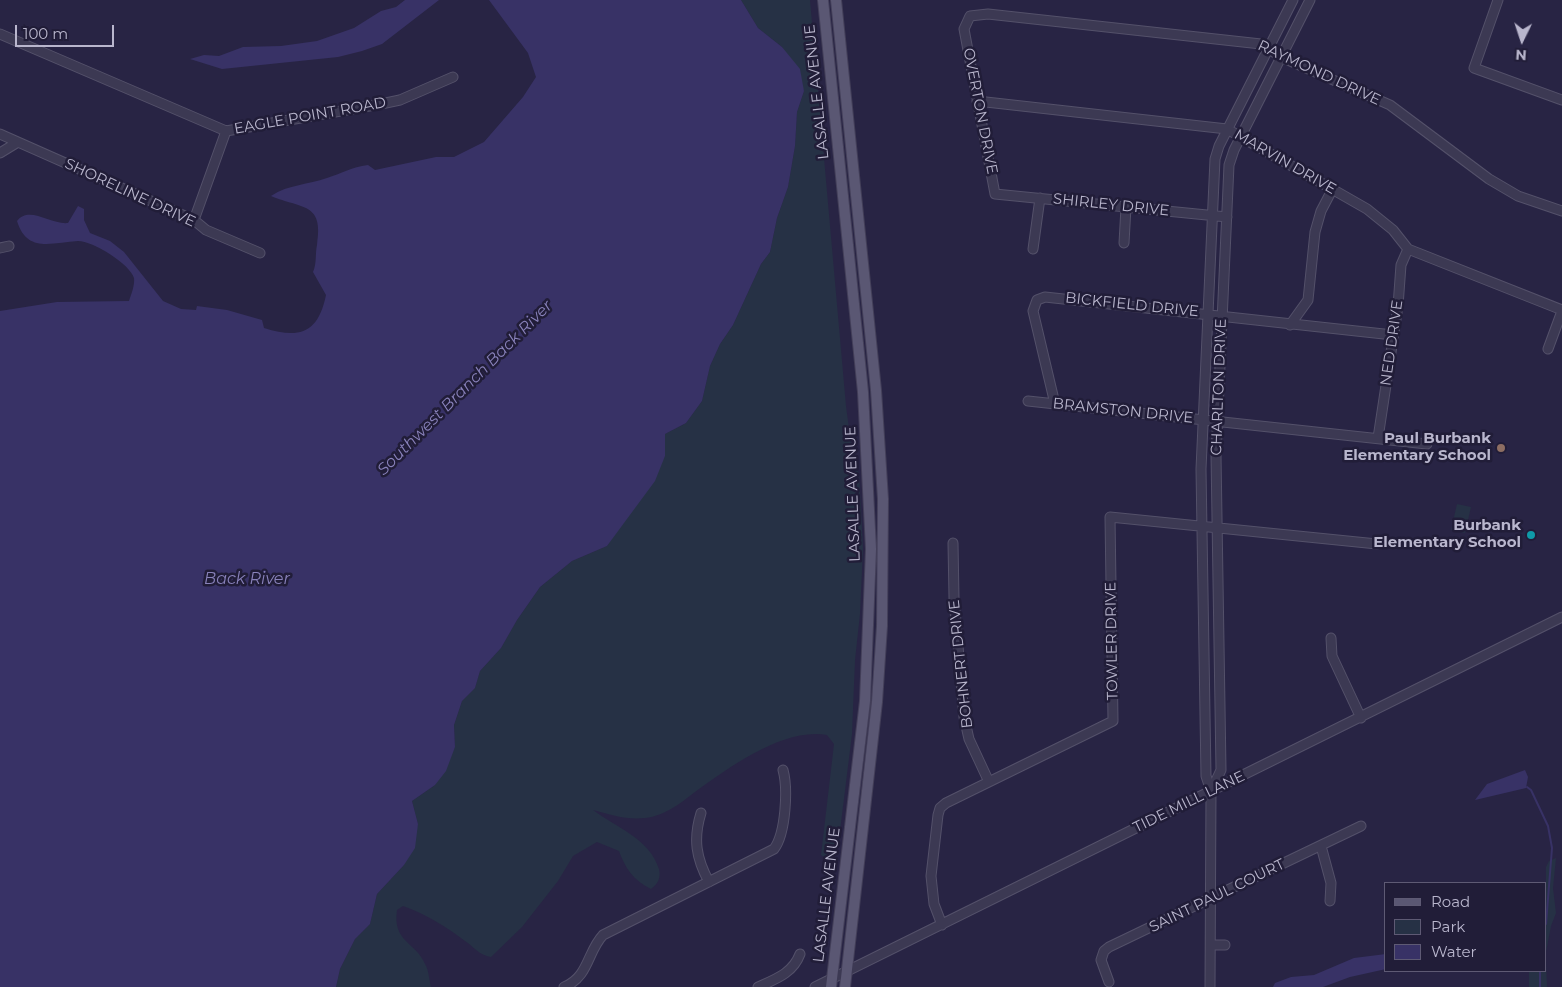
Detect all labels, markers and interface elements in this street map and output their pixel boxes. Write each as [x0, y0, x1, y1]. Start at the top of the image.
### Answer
scale bar [18, 15, 116, 47]
north arrow [1497, 15, 1547, 65]
text: 100 m [23, 24, 68, 43]
street label: LASALLE AVENUE [801, 24, 833, 160]
street label: RAYMOND DRIVE [1255, 37, 1383, 109]
street label: OVERTON DRIVE [959, 46, 1001, 176]
text: N [1515, 46, 1527, 64]
street label: EAGLE POINT ROAD [233, 94, 387, 138]
street label: MARVIN DRIVE [1231, 126, 1339, 198]
street label: SHORELINE DRIVE [62, 155, 198, 231]
street label: SHIRLEY DRIVE [1052, 190, 1170, 220]
street label: BICKFIELD DRIVE [1064, 289, 1200, 321]
water label: Southwest Branch Back River [374, 297, 556, 479]
street label: NED DRIVE [1377, 299, 1407, 387]
street label: CHARLTON DRIVE [1208, 318, 1230, 456]
street label: BRAMSTON DRIVE [1052, 395, 1194, 427]
street label: LASALLE AVENUE [842, 426, 864, 562]
place label: Paul Burbank Elementary School [1343, 430, 1491, 465]
marker: Paul Burbank Elementary School [1495, 442, 1507, 454]
place label: Burbank Elementary School [1373, 517, 1521, 552]
marker: Burbank Elementary School [1525, 529, 1537, 541]
water label: Back River [204, 569, 290, 589]
street label: TOWLER DRIVE [1102, 582, 1122, 700]
street label: BOHNERT DRIVE [945, 599, 977, 729]
street label: TIDE MILL LANE [1130, 767, 1248, 837]
street label: LASALLE AVENUE [810, 827, 844, 963]
street label: SAINT PAUL COURT [1146, 855, 1288, 937]
legend [1384, 882, 1547, 972]
text: Road [1431, 892, 1470, 911]
text: Park [1431, 917, 1465, 936]
text: Water [1431, 942, 1477, 961]

